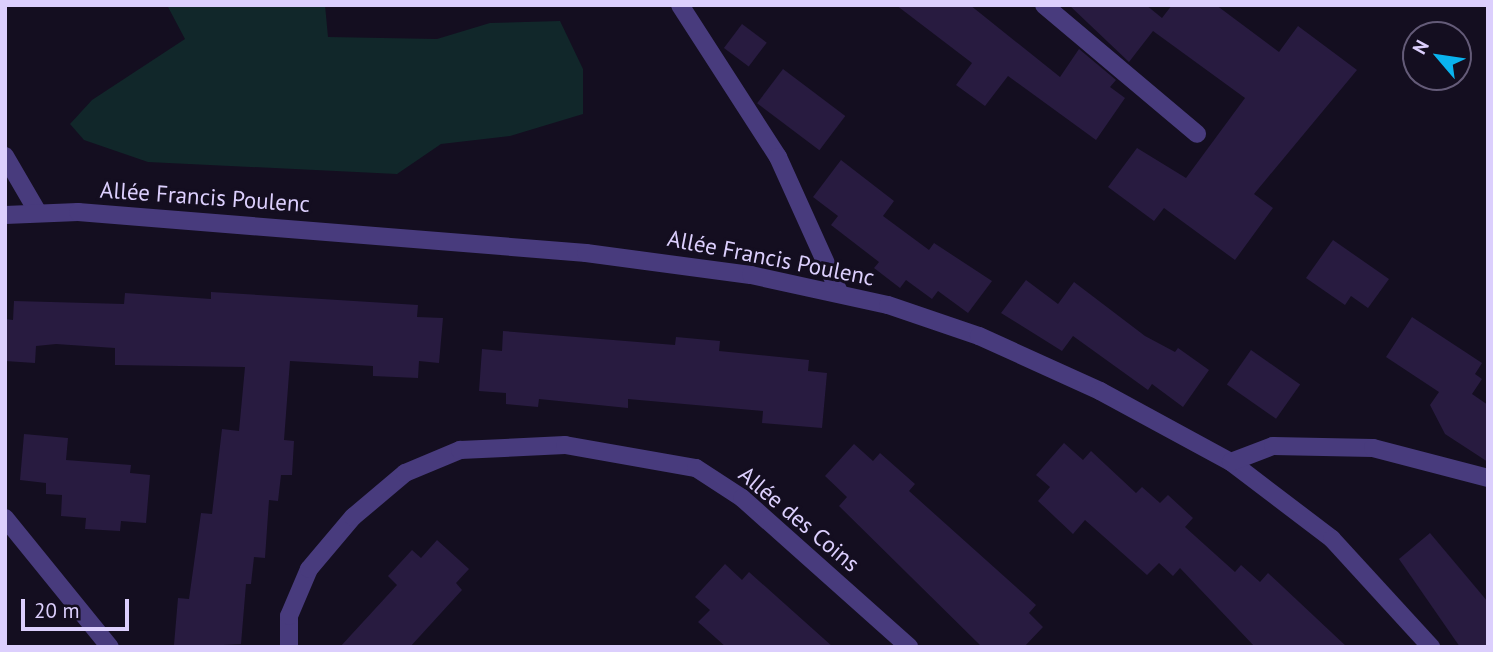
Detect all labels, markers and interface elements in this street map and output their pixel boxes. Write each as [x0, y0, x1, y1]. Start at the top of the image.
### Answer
north arrow [1402, 21, 1472, 91]
text: N [1407, 36, 1434, 58]
street label: Allée Francis Poulenc [99, 176, 311, 218]
street label: Allée Francis Poulenc [665, 224, 877, 292]
street label: Allée des Coins [733, 461, 865, 577]
scale bar [24, 586, 133, 630]
text: 20 m [34, 597, 80, 624]

